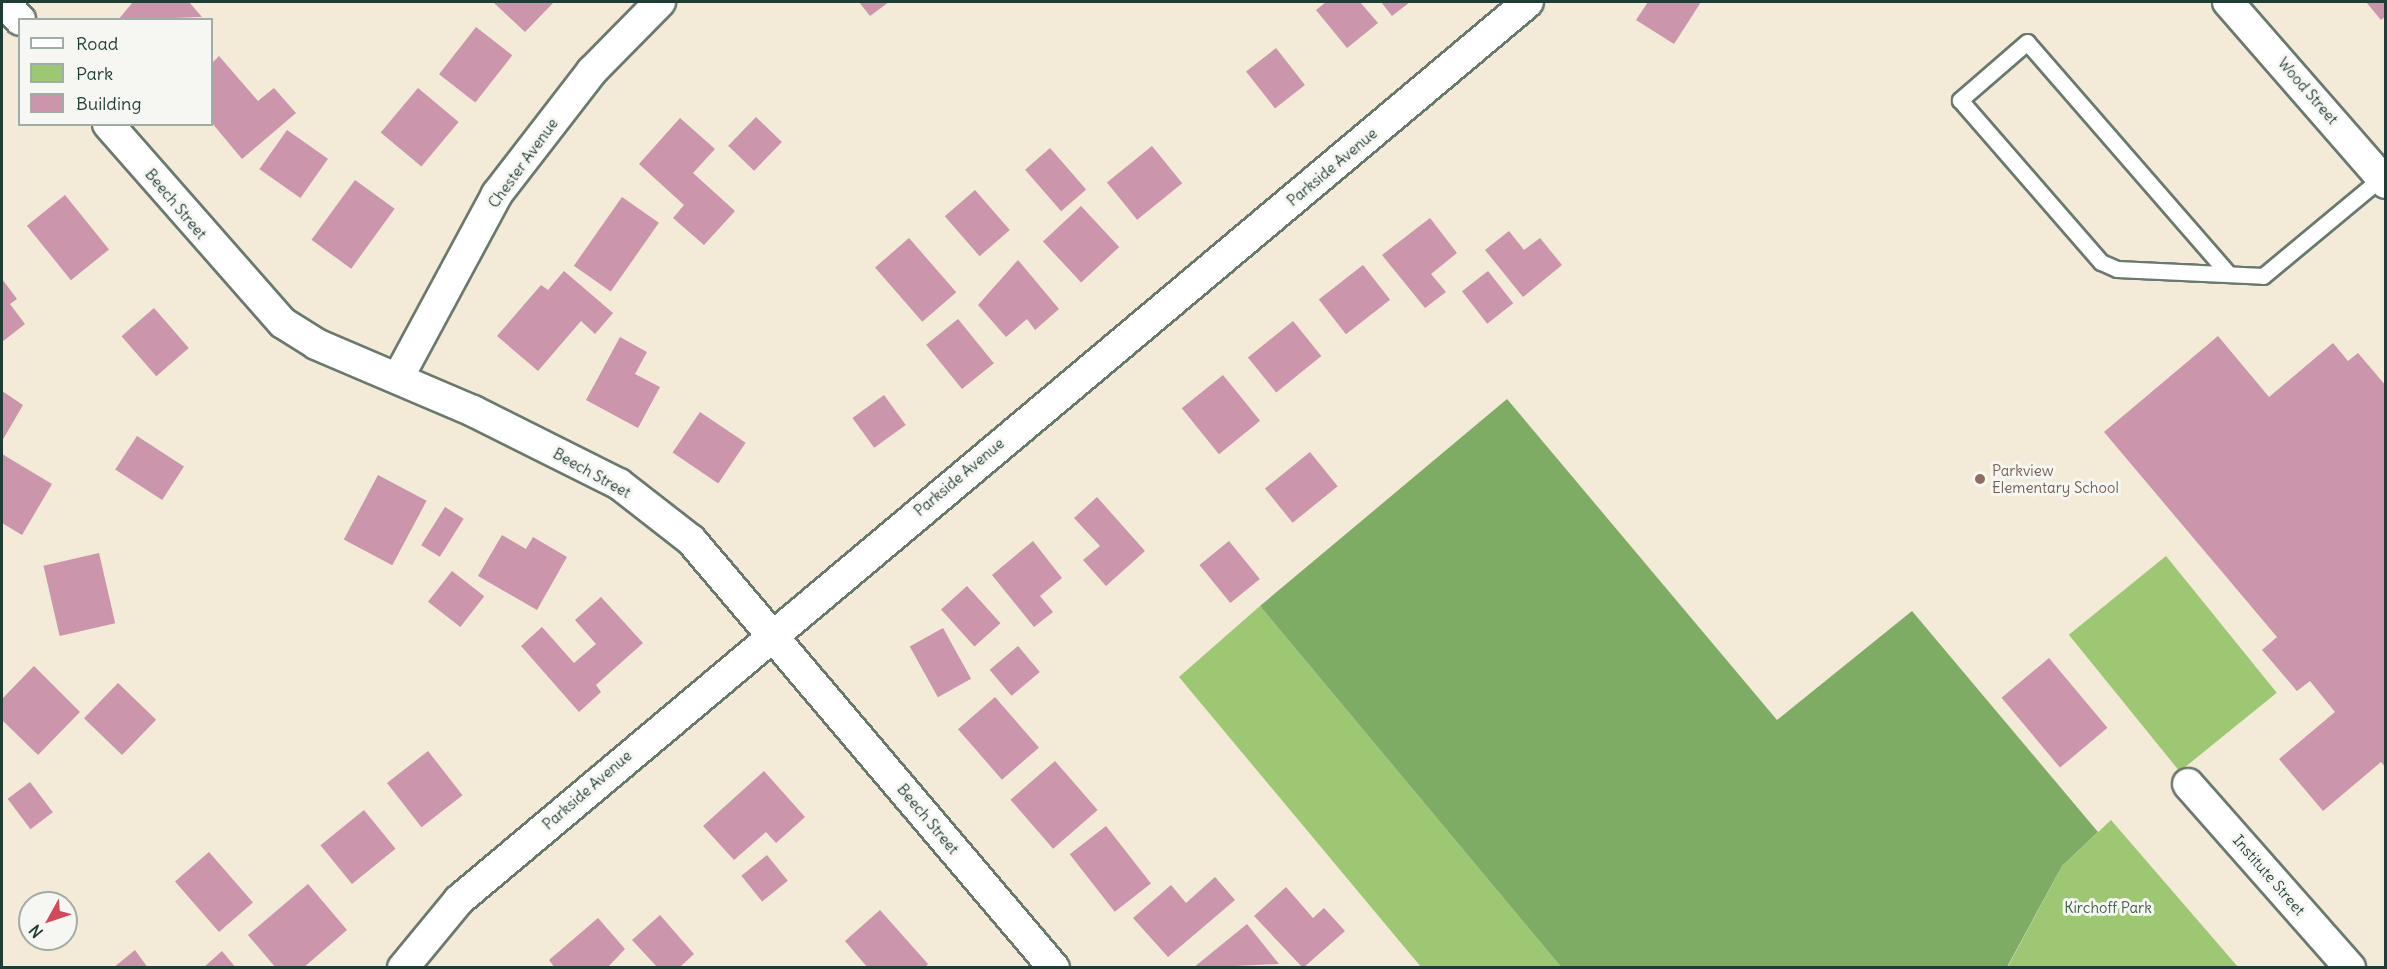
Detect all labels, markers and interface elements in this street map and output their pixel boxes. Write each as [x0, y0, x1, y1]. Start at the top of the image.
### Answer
legend [18, 18, 213, 126]
text: Road [76, 32, 118, 55]
street label: Wood Street [2274, 54, 2342, 128]
text: Park [76, 62, 113, 85]
text: Building [76, 92, 141, 115]
street label: Chester Avenue [484, 115, 562, 211]
street label: Parkside Avenue [1283, 124, 1381, 210]
street label: Beech Street [142, 165, 210, 243]
street label: Parkside Avenue [910, 434, 1008, 520]
street label: Beech Street [550, 444, 634, 502]
place label: Parkview Elementary School [1992, 461, 2119, 496]
marker: Parkview Elementary School [1973, 472, 1987, 486]
street label: Parkside Avenue [539, 747, 635, 833]
street label: Beech Street [894, 780, 962, 858]
street label: Institute Street [2229, 831, 2309, 919]
north arrow [18, 891, 78, 951]
park label: Kirchoff Park [2064, 899, 2152, 917]
text: N [25, 921, 47, 942]

